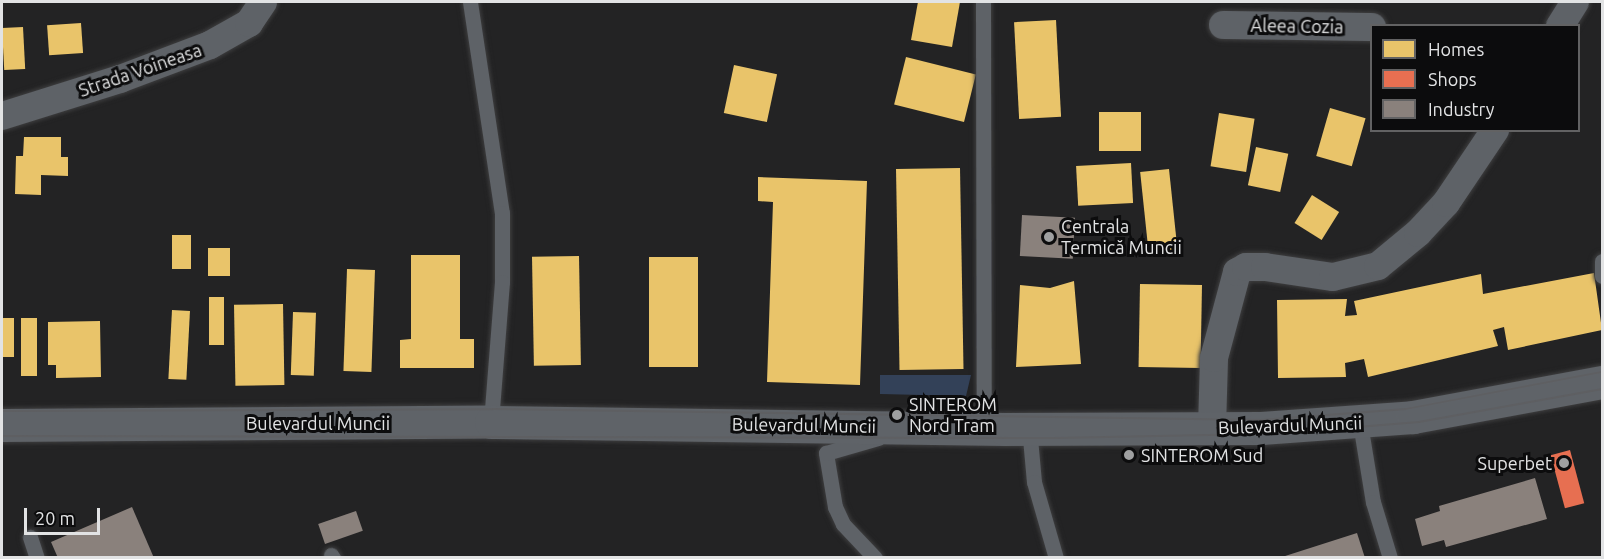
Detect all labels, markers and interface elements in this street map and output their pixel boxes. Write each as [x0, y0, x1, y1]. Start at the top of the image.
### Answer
street label: Aleea Cozia [1250, 14, 1344, 38]
legend [1370, 24, 1580, 132]
street label: Strada Voineasa [76, 39, 204, 101]
text: Homes [1428, 39, 1484, 59]
text: Shops [1428, 69, 1477, 89]
text: Industry [1428, 99, 1494, 119]
place label: Centrala Termică Muncii [1061, 216, 1182, 258]
marker: Centrala Termică Muncii [1042, 230, 1056, 244]
place label: SINTEROM Nord Tram [909, 394, 997, 436]
marker: SINTEROM Nord Tram [890, 408, 904, 422]
street label: Bulevardul Muncii [246, 412, 390, 434]
street label: Bulevardul Muncii [1218, 412, 1362, 438]
street label: Bulevardul Muncii [732, 413, 876, 437]
place label: SINTEROM Sud [1141, 444, 1263, 466]
marker: SINTEROM Sud [1122, 448, 1136, 462]
place label: Superbet [1477, 452, 1552, 474]
marker: Superbet [1557, 456, 1571, 470]
scale bar [27, 496, 104, 534]
text: 20 m [35, 508, 75, 528]

